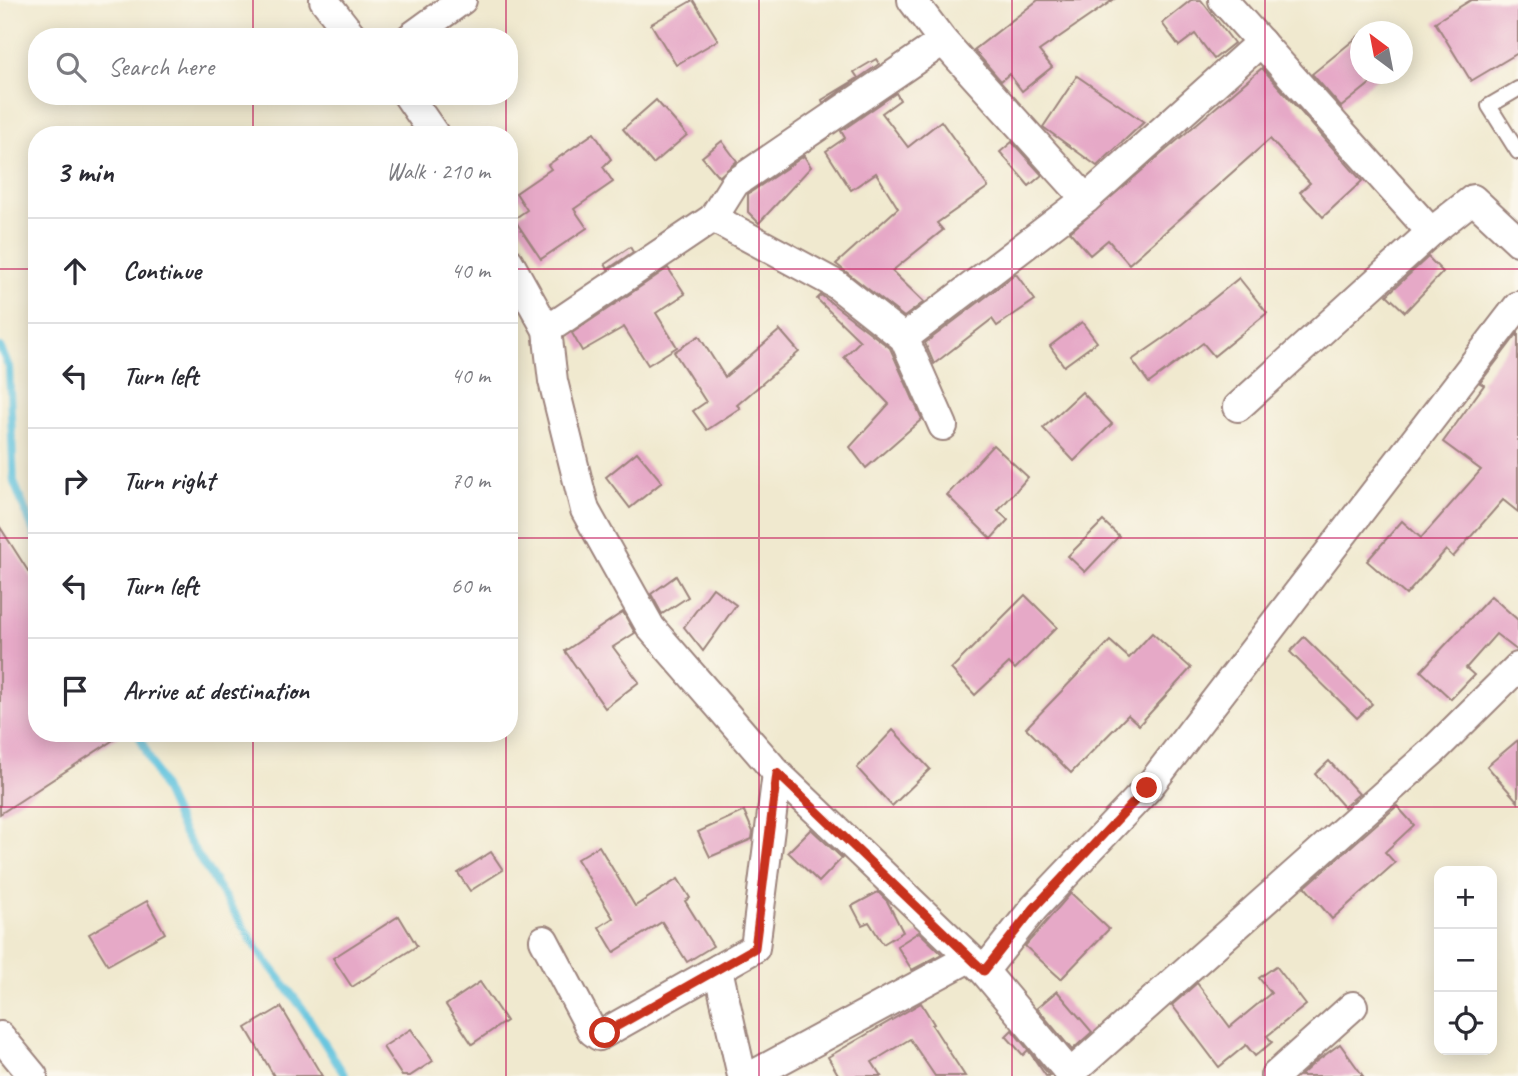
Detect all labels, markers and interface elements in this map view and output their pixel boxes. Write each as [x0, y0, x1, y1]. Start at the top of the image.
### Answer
north arrow [1350, 21, 1413, 84]
search box [28, 28, 518, 105]
icon: search [52, 48, 90, 86]
text: Search here [108, 50, 214, 83]
text: 3 min [56, 153, 113, 191]
text: Walk · 210 m [386, 157, 490, 186]
icon: ahead [56, 252, 94, 290]
text: Continue [123, 254, 201, 287]
text: 40 m [451, 256, 490, 285]
icon: left [56, 357, 94, 395]
text: Turn left [123, 359, 198, 392]
text: 40 m [451, 361, 490, 390]
icon: right [56, 462, 94, 500]
text: Turn right [123, 464, 214, 497]
text: 70 m [451, 466, 490, 495]
icon: left [56, 567, 94, 605]
text: Turn left [123, 569, 198, 602]
text: 60 m [451, 571, 490, 600]
icon: arrive [56, 672, 94, 710]
text: Arrive at destination [123, 674, 309, 707]
route end [1131, 772, 1162, 803]
map controls [1434, 866, 1497, 1055]
button: + [1434, 866, 1497, 929]
button: − [1434, 929, 1497, 992]
button: locate [1434, 992, 1497, 1055]
route start [589, 1017, 620, 1048]

